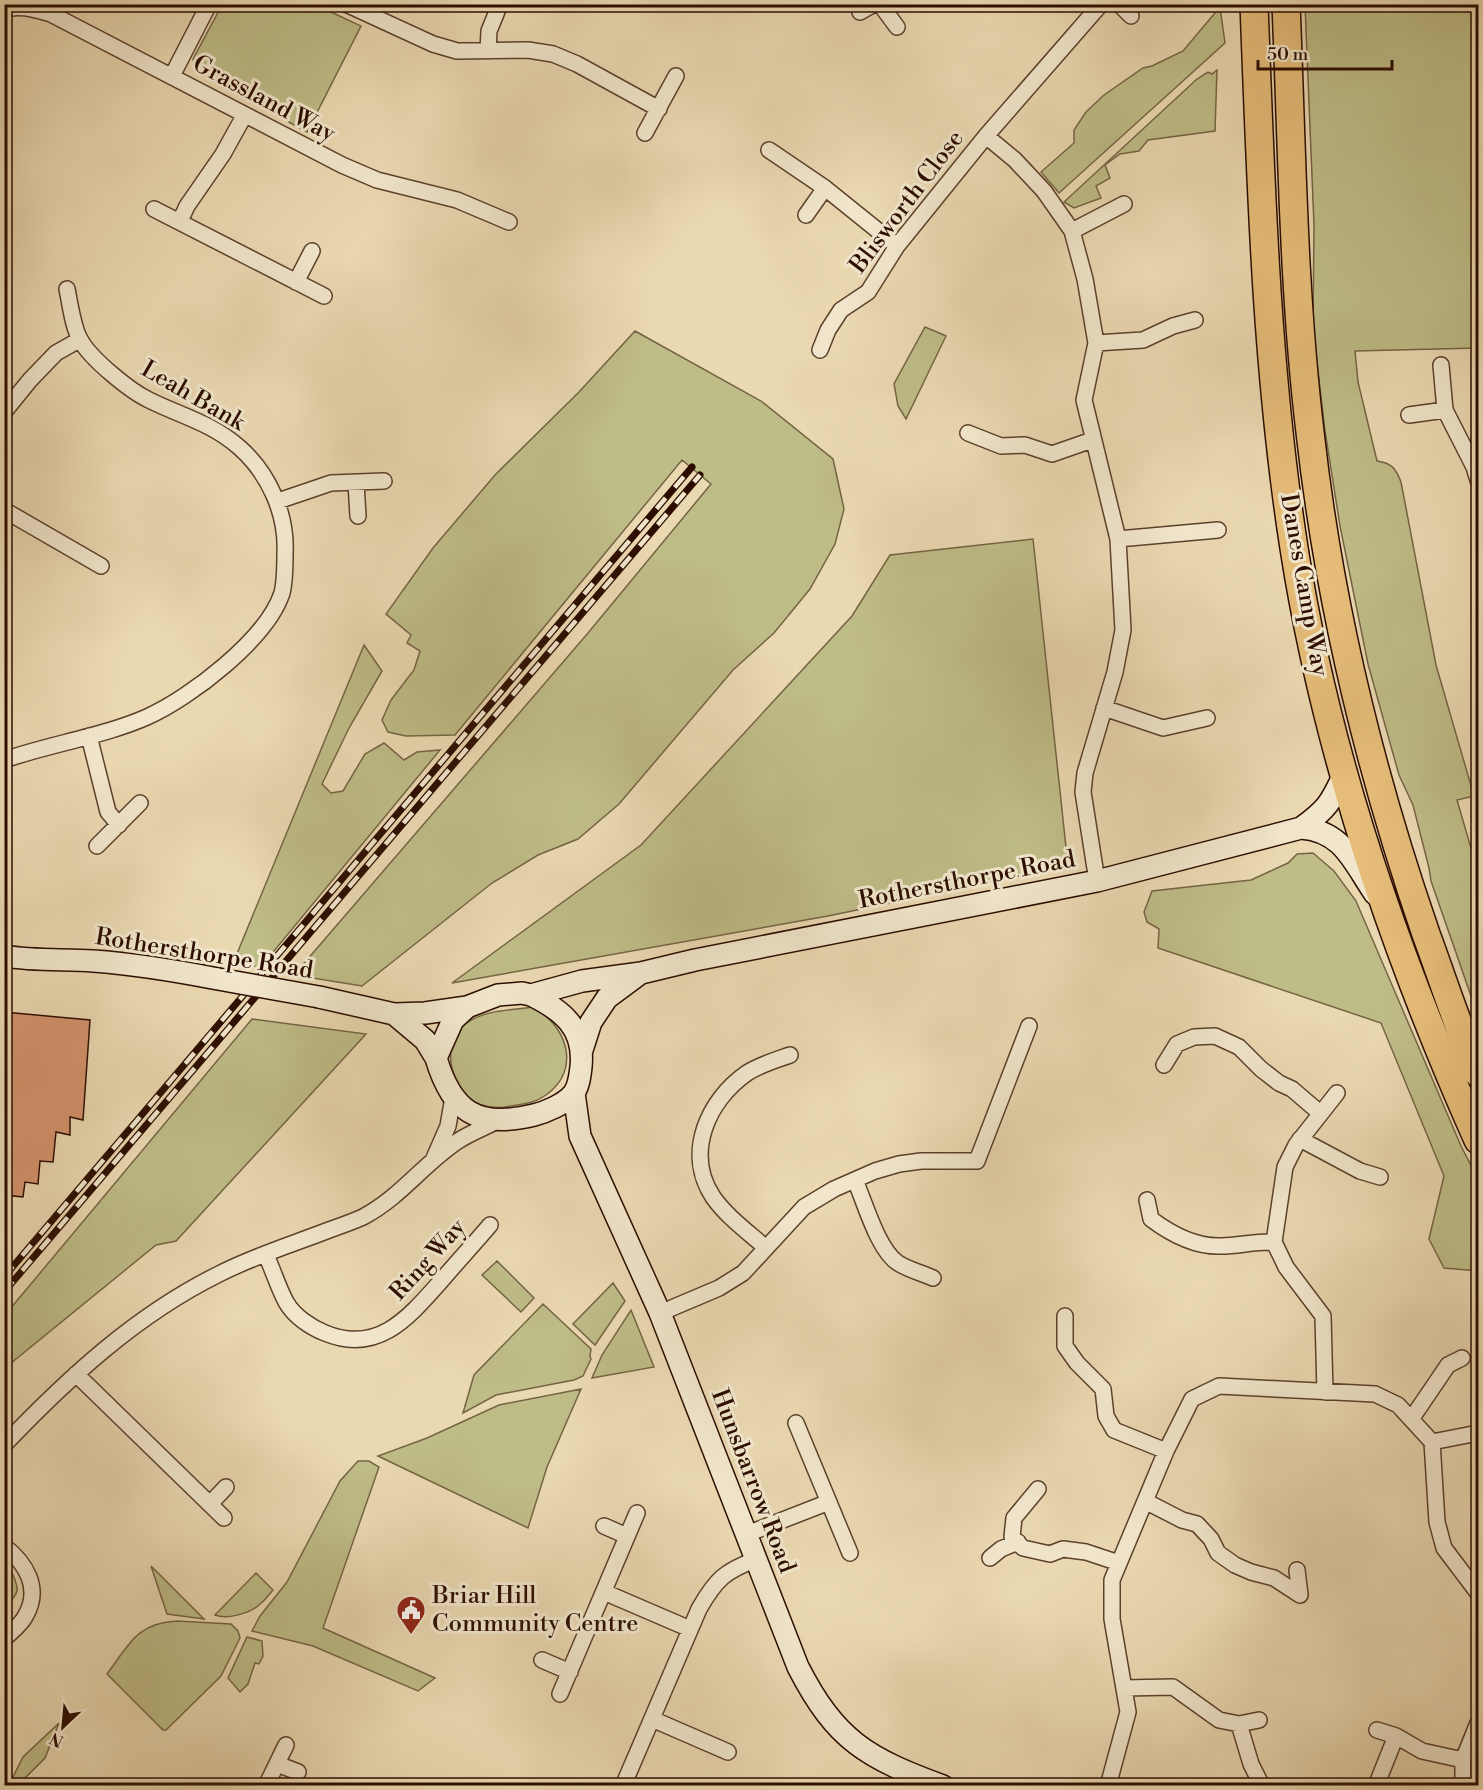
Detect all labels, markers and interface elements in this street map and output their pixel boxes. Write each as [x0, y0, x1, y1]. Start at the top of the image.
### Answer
scale bar [1258, 33, 1392, 71]
text: 50 m [1267, 43, 1309, 66]
street label: Grassland Way [188, 49, 341, 149]
street label: Blisworth Close [843, 125, 971, 280]
street label: Leah Bank [136, 354, 252, 439]
street label: Danes Camp Way [1273, 491, 1335, 679]
street label: Rothersthorpe Road [856, 844, 1078, 916]
street label: Rothersthorpe Road [93, 922, 315, 986]
street label: Ring Way [383, 1213, 473, 1307]
street label: Hunsbarrow Road [704, 1385, 802, 1578]
place label: Briar Hill Community Centre [431, 1581, 638, 1639]
public building icon: Briar Hill Community Centre [395, 1594, 427, 1636]
north arrow [33, 1697, 93, 1757]
text: N [46, 1728, 67, 1751]

